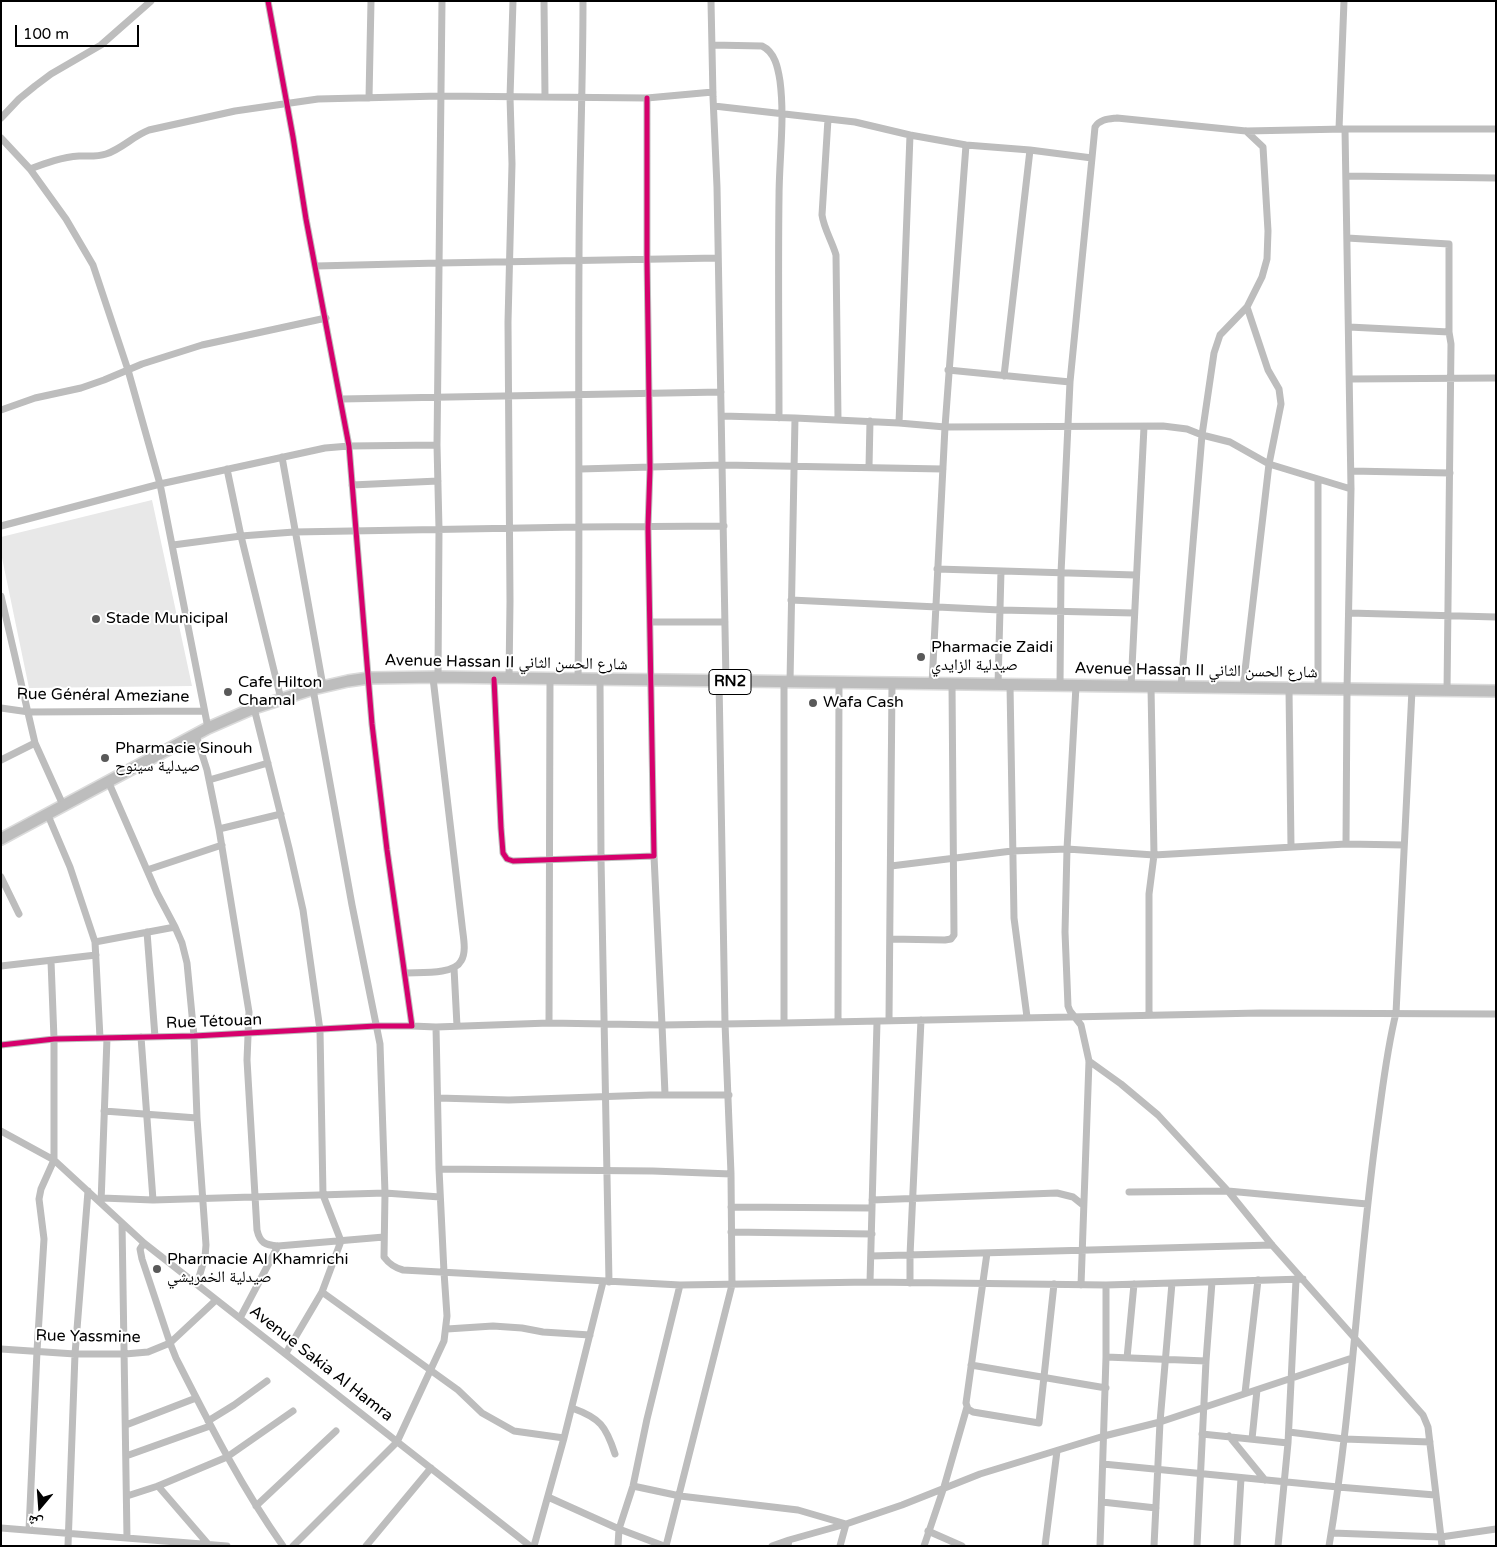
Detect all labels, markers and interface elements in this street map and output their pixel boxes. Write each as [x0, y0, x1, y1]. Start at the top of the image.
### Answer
scale bar [18, 15, 141, 47]
text: 100 m [23, 25, 69, 43]
place label: Stade Municipal [106, 609, 228, 629]
marker: Stade Municipal [90, 613, 102, 625]
place label: Pharmacie Zaidi صيدلية الزايدي [931, 638, 1053, 676]
street label: Avenue Hassan II شارع الحسن الثاني [384, 651, 628, 675]
marker: Pharmacie Zaidi صيدلية الزايدي [915, 651, 927, 663]
street label: Avenue Hassan II شارع الحسن الثاني [1074, 659, 1318, 683]
road number: RN2 [709, 670, 751, 694]
place label: Cafe Hilton Chamal [238, 673, 322, 711]
street label: Rue Général Ameziane [16, 685, 190, 707]
marker: Cafe Hilton Chamal [222, 686, 234, 698]
place label: Wafa Cash [823, 693, 904, 713]
marker: Wafa Cash [807, 697, 819, 709]
place label: Pharmacie Sinouh صيدلية سينوح [115, 739, 253, 777]
marker: Pharmacie Sinouh صيدلية سينوح [99, 752, 111, 764]
street label: Rue Tétouan [166, 1011, 262, 1033]
place label: Pharmacie Al Khamrichi صيدلية الخمريشي [167, 1250, 348, 1288]
marker: Pharmacie Al Khamrichi صيدلية الخمريشي [151, 1263, 163, 1275]
street label: Avenue Sakia Al Hamra [245, 1302, 397, 1426]
street label: Rue Yassmine [35, 1326, 141, 1348]
north arrow [15, 1482, 65, 1532]
text: ش [26, 1511, 45, 1532]

